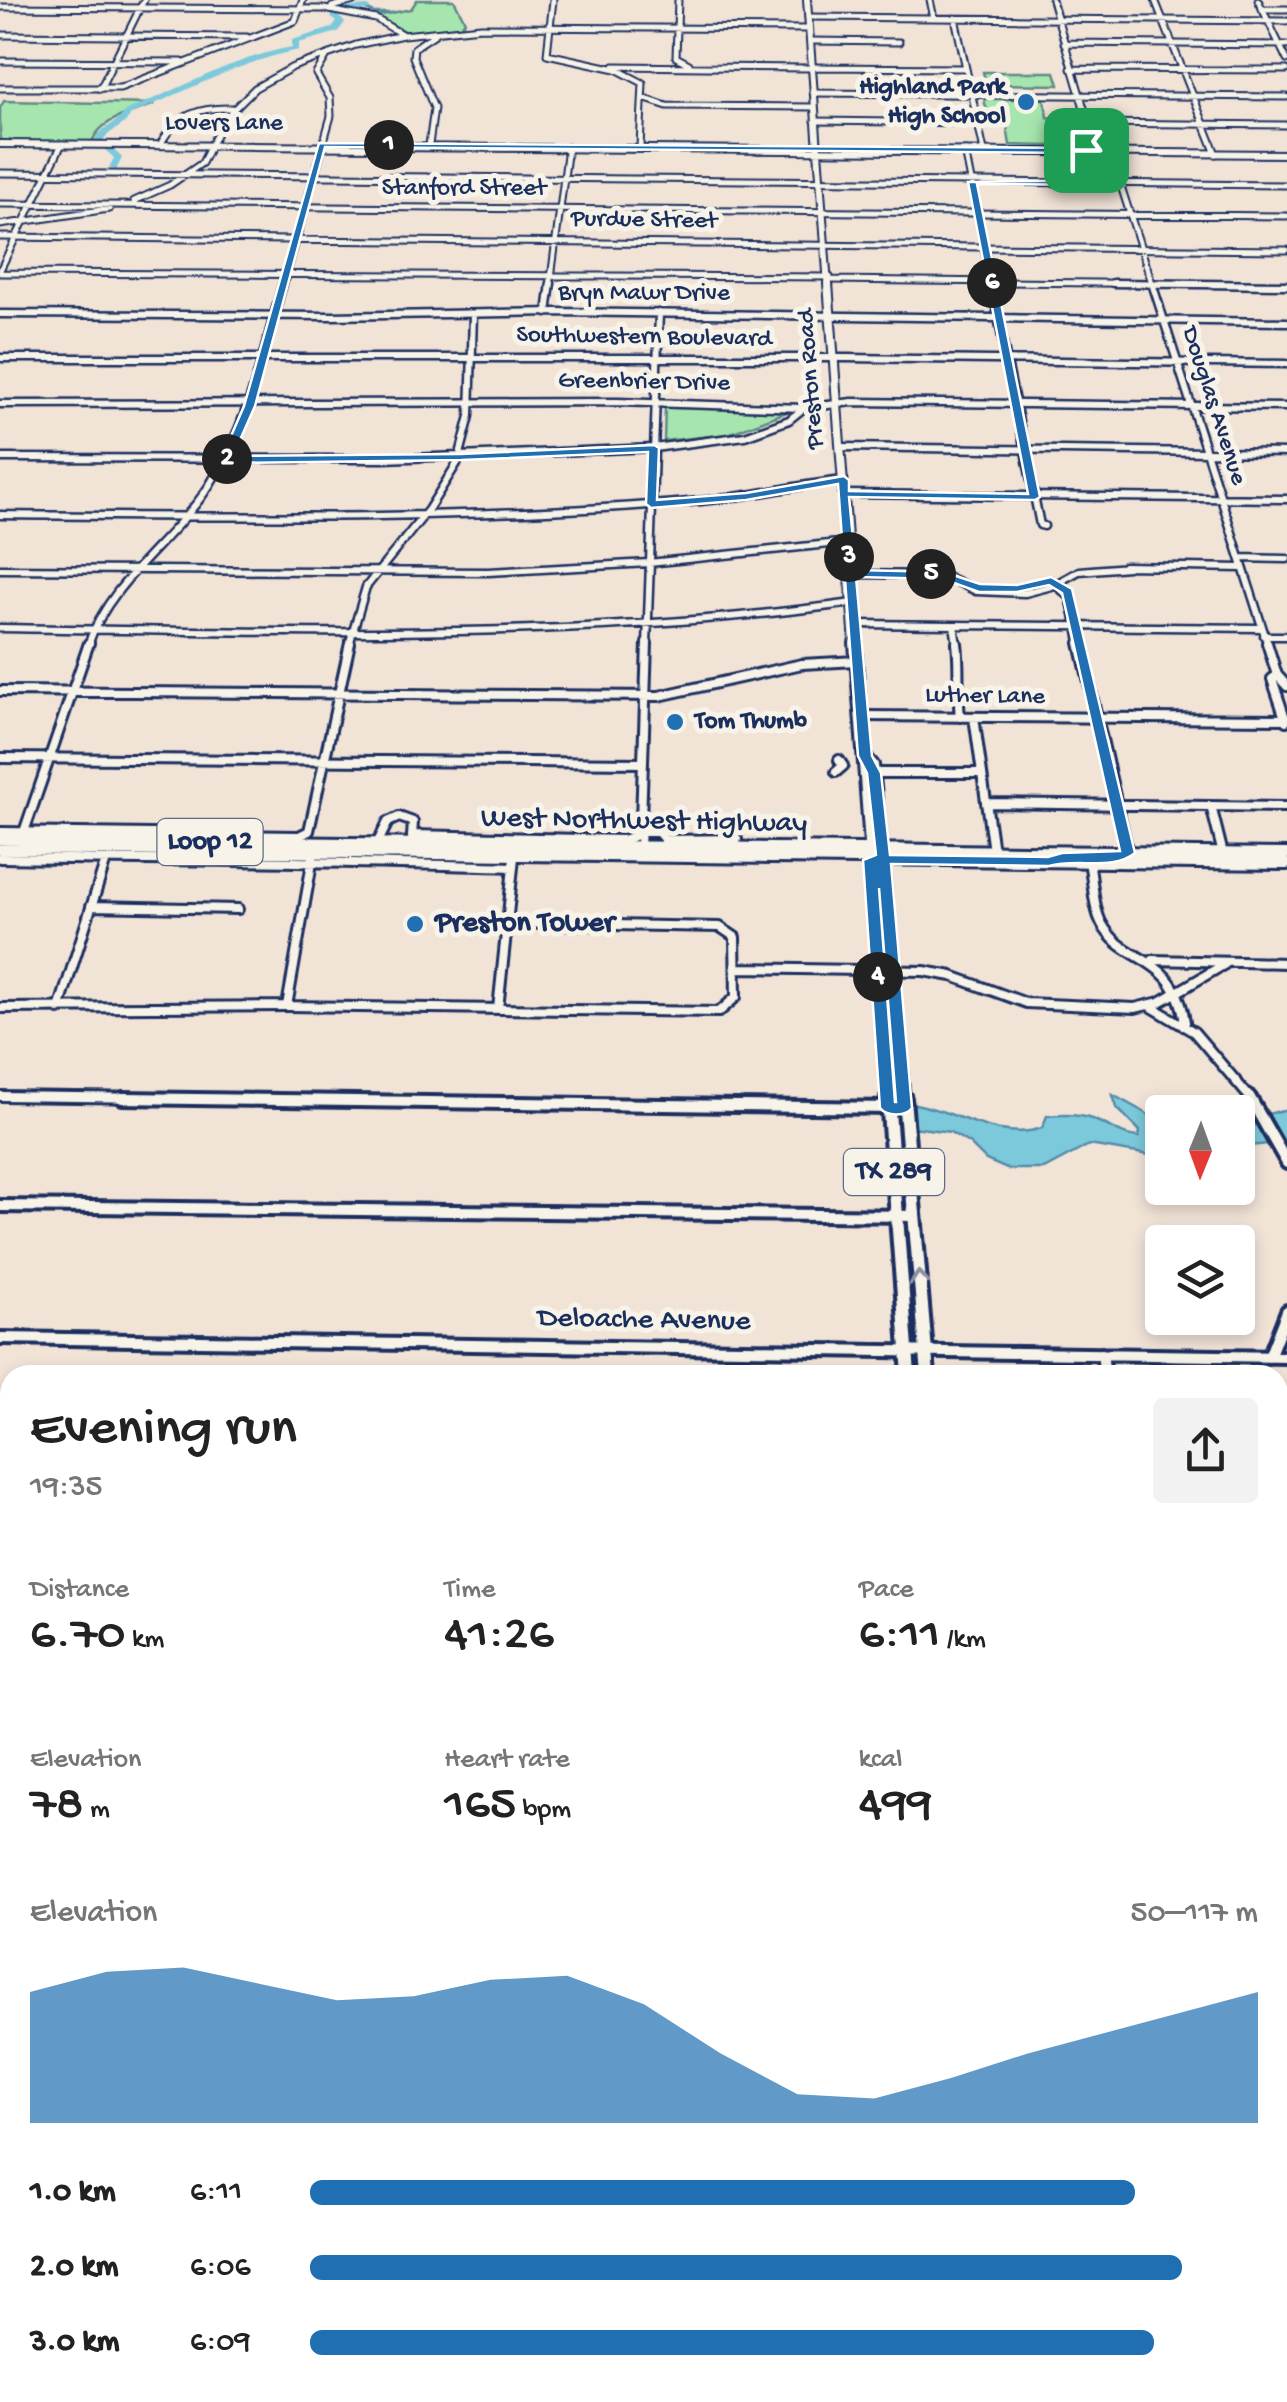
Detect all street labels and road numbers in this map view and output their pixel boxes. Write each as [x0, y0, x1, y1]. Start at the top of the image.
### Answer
street label: Lovers Lane [165, 110, 284, 139]
street label: Stanford Street [382, 175, 548, 204]
street label: Purdue Street [570, 205, 719, 237]
street label: Bryn Mawr Drive [557, 280, 731, 309]
street label: Preston Road [792, 306, 831, 451]
street label: Southwestern Boulevard [516, 321, 774, 355]
street label: Douglas Avenue [1173, 321, 1253, 490]
street label: Greenbrier Drive [558, 367, 731, 399]
street label: Luther Lane [925, 681, 1046, 713]
street label: West Northwest Highway [481, 802, 808, 842]
road number: Loop 12 [158, 819, 262, 865]
road number: TX 289 [844, 1149, 944, 1195]
street label: Deloache Avenue [535, 1302, 751, 1340]

